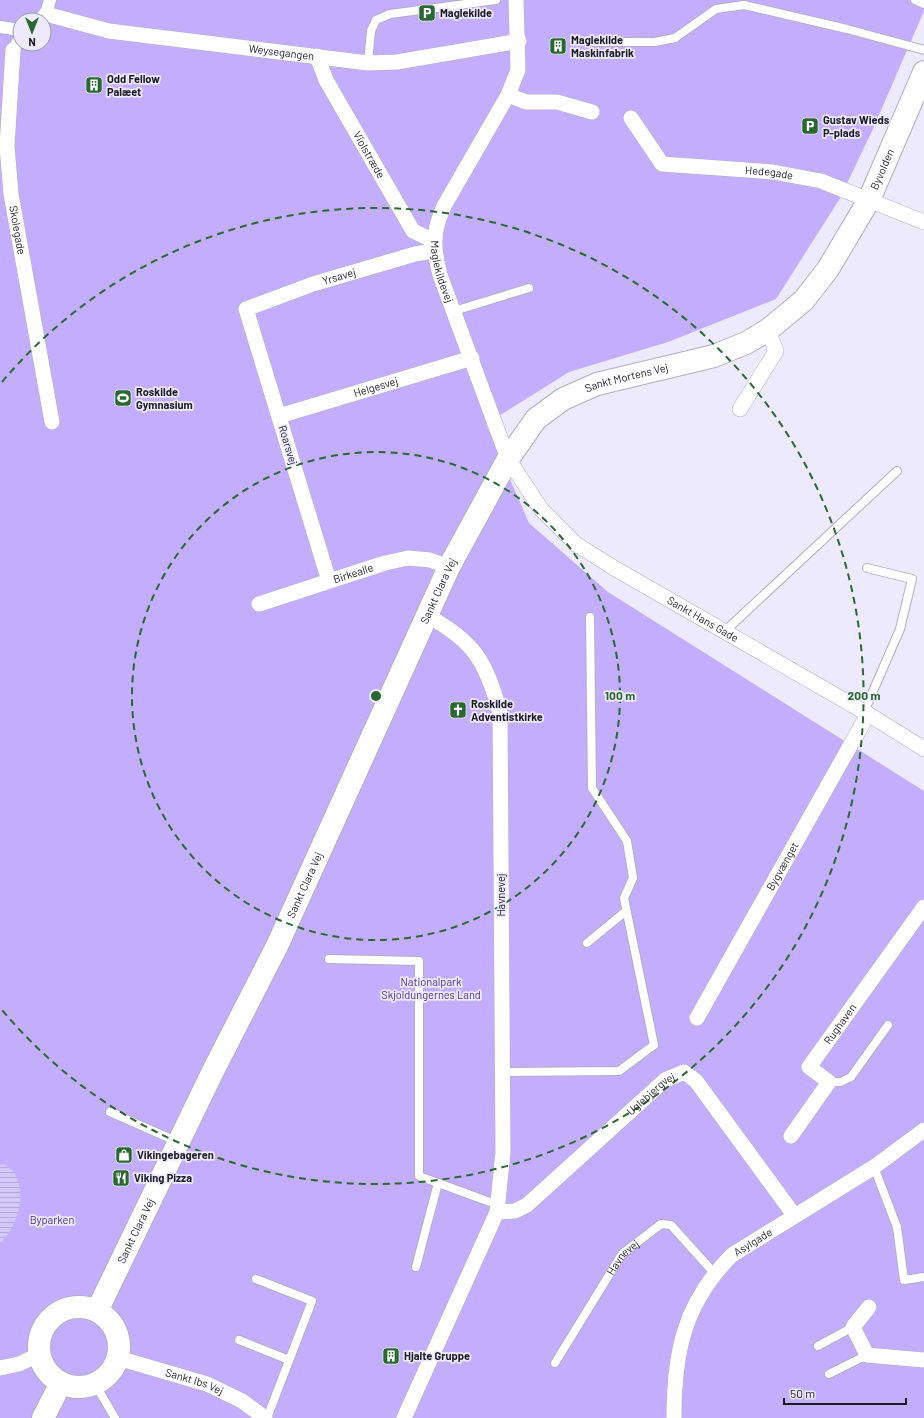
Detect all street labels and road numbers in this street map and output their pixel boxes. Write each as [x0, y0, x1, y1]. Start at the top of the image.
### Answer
street label: Weysegangen [248, 41, 315, 62]
street label: Violstræde [351, 129, 388, 181]
street label: Byvolden [867, 147, 896, 192]
street label: Hedegade [745, 163, 794, 182]
street label: Skolegade [7, 204, 29, 256]
street label: Maglekildevej [429, 240, 457, 304]
street label: Yrsavej [321, 265, 357, 287]
street label: Sankt Mortens Vej [583, 360, 669, 395]
street label: Helgesvej [352, 374, 399, 399]
street label: Roarsvej [276, 423, 301, 466]
street label: Sankt Clara Vej [417, 556, 459, 626]
street label: Birkealle [331, 560, 375, 585]
street label: Sankt Hans Gade [665, 593, 741, 644]
street label: Bygvænget [763, 840, 801, 893]
street label: Sankt Clara Vej [284, 850, 325, 920]
street label: Havnevej [494, 873, 507, 917]
street label: Rughaven [821, 1001, 859, 1047]
street label: Uglebjergvej [624, 1070, 677, 1118]
street label: Sankt Clara Vej [114, 1196, 157, 1265]
street label: Asylgade [731, 1225, 774, 1258]
street label: Havnevej [604, 1236, 641, 1277]
street label: Sankt Ibs Vej [164, 1365, 226, 1397]

